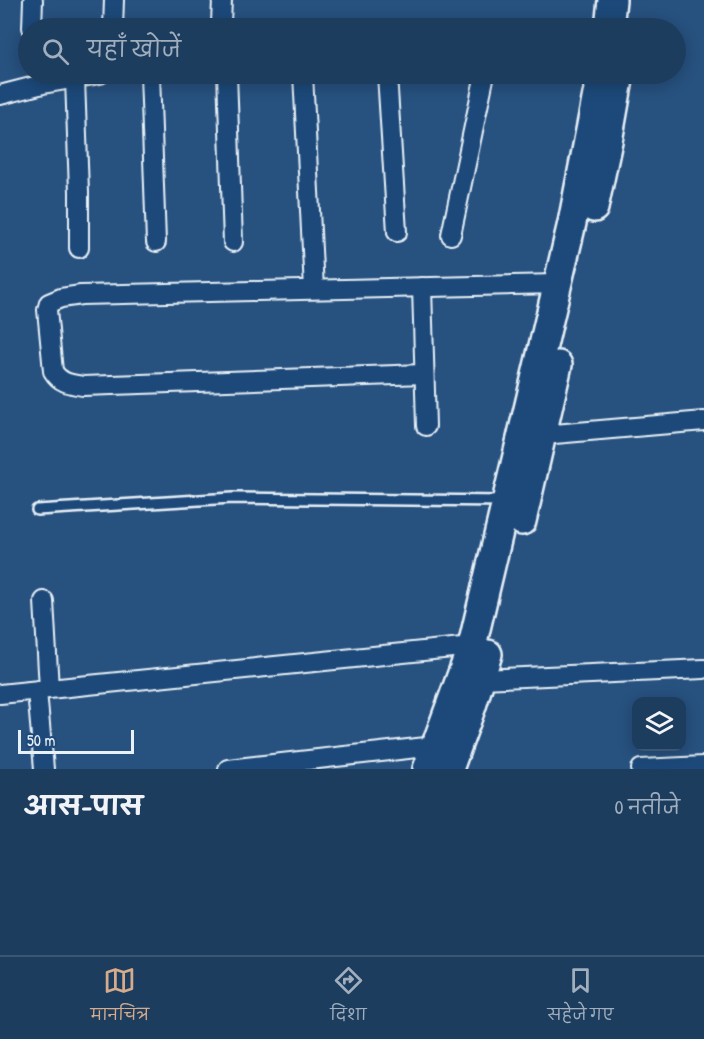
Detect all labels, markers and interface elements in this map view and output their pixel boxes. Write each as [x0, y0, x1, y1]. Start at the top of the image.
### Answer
search box [18, 18, 686, 84]
text: यहाँ खोजें [87, 34, 181, 64]
icon: search [39, 35, 72, 68]
map controls [632, 697, 686, 751]
button: layers [632, 697, 686, 751]
scale bar [18, 727, 134, 754]
text: 50 m [27, 729, 56, 751]
text: आस-पास [24, 788, 143, 823]
text: 0 नतीजे [615, 793, 680, 820]
tab: मानचित्र [90, 964, 149, 1032]
tab: दिशा [330, 964, 366, 1032]
tab: सहेजे गए [547, 964, 614, 1032]

